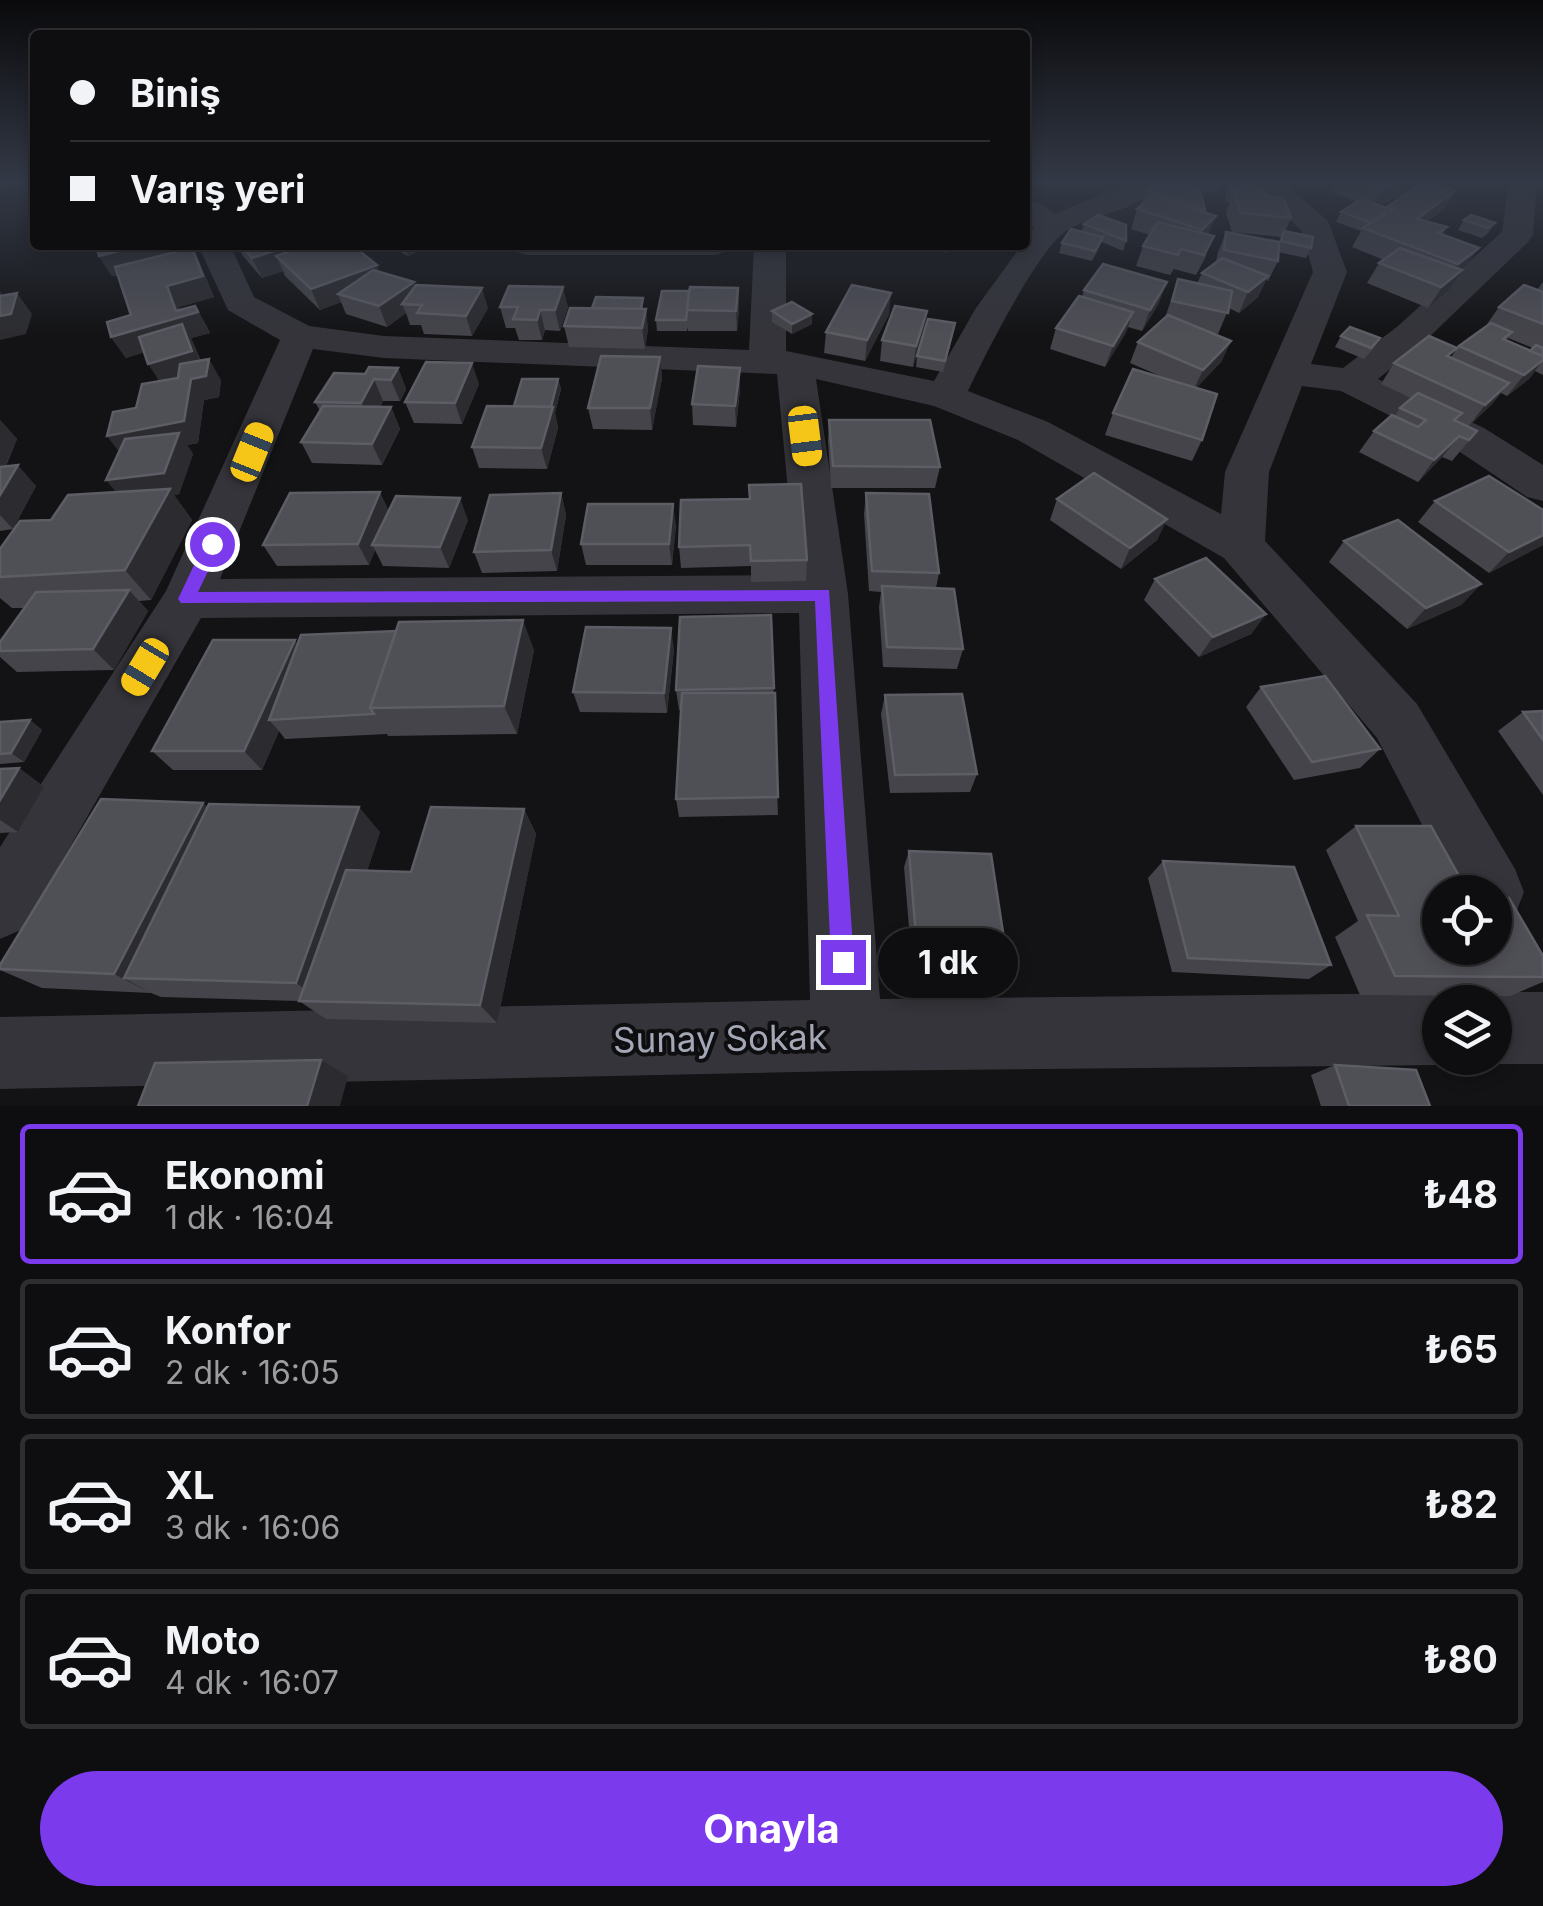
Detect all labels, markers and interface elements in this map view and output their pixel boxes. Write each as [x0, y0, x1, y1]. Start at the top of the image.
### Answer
text: Biniş [130, 70, 221, 116]
text: Varış yeri [130, 166, 305, 212]
car [786, 404, 824, 468]
car [227, 419, 277, 485]
route start [190, 522, 235, 567]
car [117, 634, 173, 700]
map controls [1422, 875, 1512, 1075]
button: locate [1422, 875, 1512, 965]
callout: 1 dk [878, 927, 1018, 997]
route end [821, 940, 866, 985]
text: 1 dk [918, 943, 978, 982]
button: layers [1422, 985, 1512, 1075]
street label: Sunay Sokak [613, 1015, 827, 1061]
icon: car [45, 1149, 135, 1239]
text: Ekonomi [165, 1152, 325, 1198]
text: ₺48 [1423, 1171, 1498, 1217]
text: 1 dk · 16:04 [165, 1198, 334, 1237]
icon: car [45, 1304, 135, 1394]
text: Konfor [165, 1307, 291, 1353]
text: ₺65 [1425, 1326, 1498, 1372]
text: 2 dk · 16:05 [165, 1353, 340, 1392]
icon: car [45, 1459, 135, 1549]
text: XL [165, 1462, 215, 1508]
text: ₺82 [1425, 1481, 1498, 1527]
text: 3 dk · 16:06 [165, 1508, 340, 1547]
icon: car [45, 1614, 135, 1704]
text: Moto [165, 1617, 261, 1663]
text: ₺80 [1423, 1636, 1498, 1682]
text: 4 dk · 16:07 [165, 1663, 339, 1702]
button: Onayla [40, 1771, 1503, 1886]

